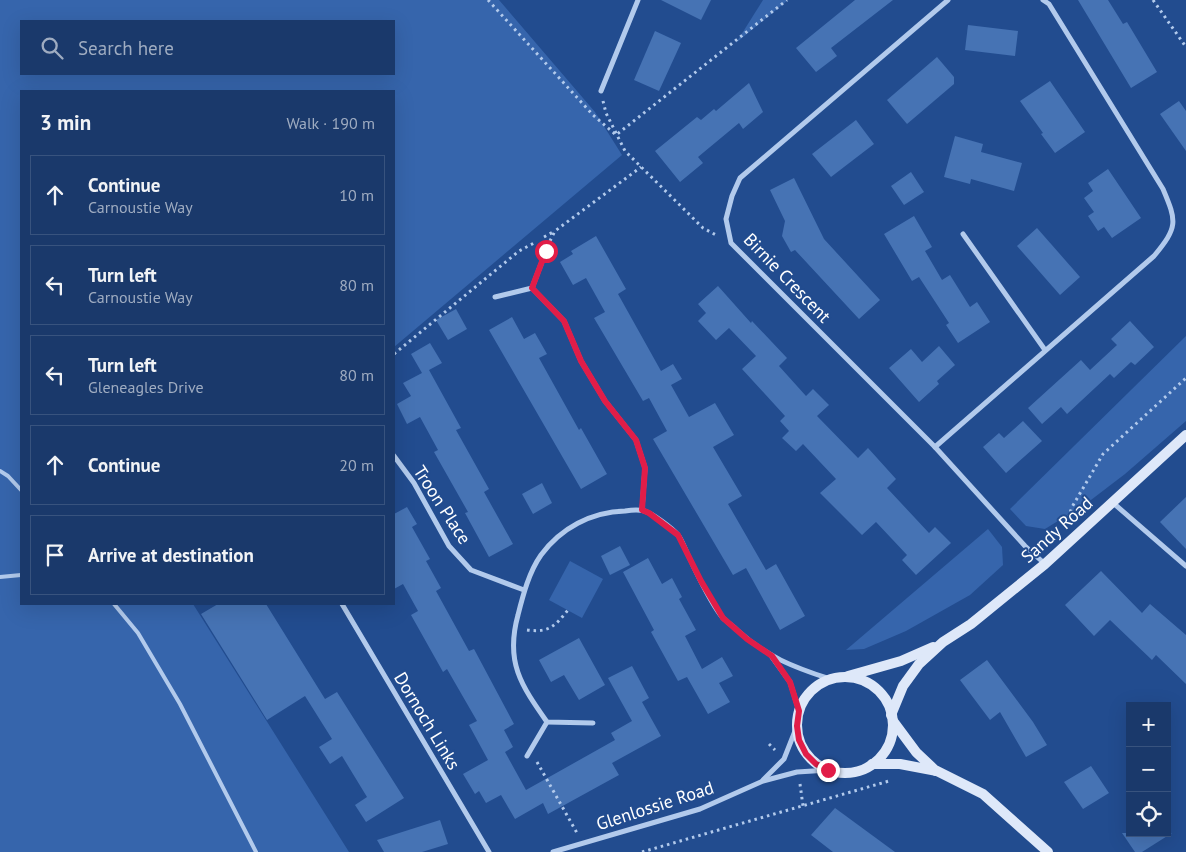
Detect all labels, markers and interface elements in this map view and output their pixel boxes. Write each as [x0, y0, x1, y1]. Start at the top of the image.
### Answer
search box [20, 20, 395, 75]
icon: search [38, 34, 66, 62]
text: Search here [78, 36, 174, 60]
text: 3 min [40, 109, 91, 136]
text: Walk · 190 m [286, 113, 375, 133]
text: Continue [88, 173, 160, 197]
icon: ahead [41, 181, 69, 209]
text: 10 m [339, 185, 374, 205]
text: Carnoustie Way [88, 197, 193, 217]
street label: Birnie Crescent [739, 228, 836, 327]
route start [535, 240, 558, 263]
text: Turn left [88, 263, 157, 287]
icon: left [41, 271, 69, 299]
text: 80 m [339, 275, 374, 295]
text: Carnoustie Way [88, 287, 193, 307]
text: Turn left [88, 353, 157, 377]
icon: left [41, 361, 69, 389]
text: 80 m [339, 365, 374, 385]
text: Gleneagles Drive [88, 377, 204, 397]
icon: ahead [41, 451, 69, 479]
text: Continue [88, 453, 160, 477]
text: 20 m [339, 455, 374, 475]
street label: Troon Place [408, 461, 476, 548]
street label: Sandy Road [1016, 491, 1097, 568]
icon: arrive [41, 541, 69, 569]
text: Arrive at destination [88, 543, 254, 567]
street label: Dornoch Links [389, 668, 466, 774]
map controls [1126, 702, 1171, 837]
button: + [1126, 702, 1171, 747]
button: − [1126, 747, 1171, 792]
route end [817, 759, 840, 782]
street label: Glenlossie Road [593, 776, 717, 835]
button: locate [1126, 792, 1171, 837]

